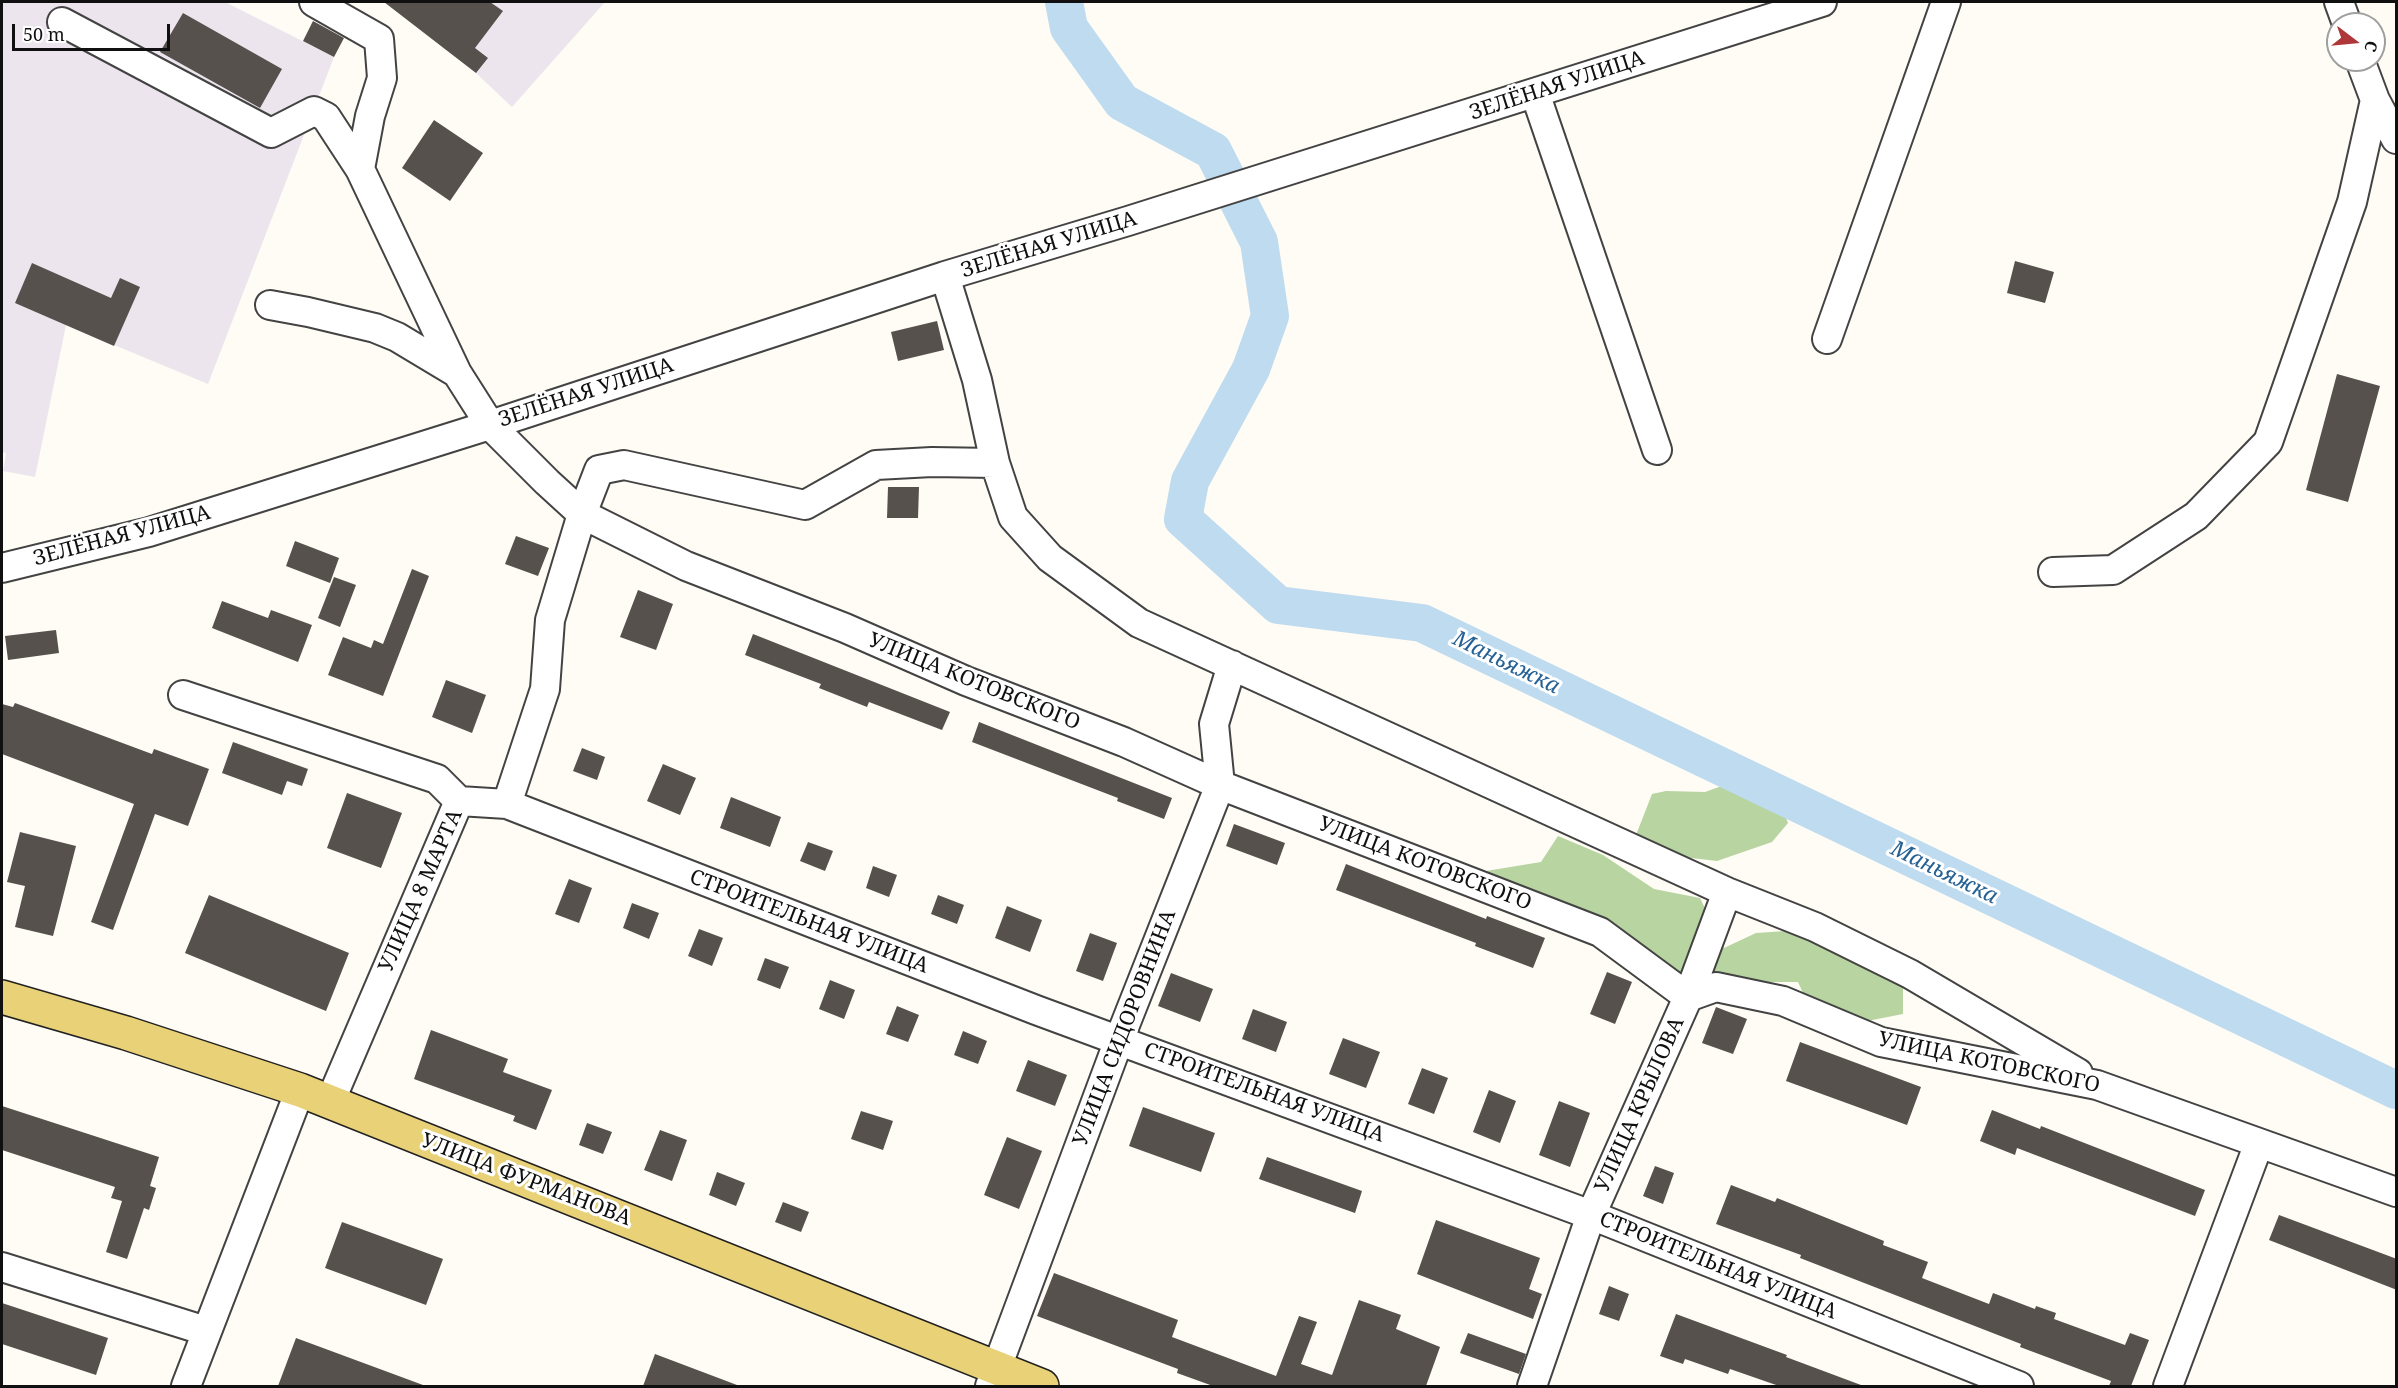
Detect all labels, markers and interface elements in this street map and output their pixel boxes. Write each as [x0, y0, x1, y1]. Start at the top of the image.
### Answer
scale bar [15, 12, 172, 50]
north arrow [2326, 12, 2386, 72]
text: 50 m [23, 22, 65, 46]
text: С [2359, 38, 2383, 55]
street label: ЗЕЛЁНАЯ УЛИЦА [1466, 46, 1648, 126]
street label: ЗЕЛЁНАЯ УЛИЦА [958, 206, 1140, 284]
street label: ЗЕЛЁНАЯ УЛИЦА [495, 353, 677, 433]
street label: ЗЕЛЁНАЯ УЛИЦА [31, 500, 213, 572]
water label: Маньяжка [1448, 626, 1564, 700]
street label: УЛИЦА КОТОВСКОГО [864, 628, 1084, 736]
street label: УЛИЦА 8 МАРТА [374, 806, 468, 976]
street label: УЛИЦА КОТОВСКОГО [1315, 812, 1535, 916]
water label: Маньяжка [1886, 836, 2002, 910]
street label: СТРОИТЕЛЬНАЯ УЛИЦА [686, 865, 932, 979]
street label: УЛИЦА СИДОРОВНИНА [1068, 906, 1182, 1150]
street label: УЛИЦА КРЫЛОВА [1590, 1014, 1690, 1196]
street label: УЛИЦА КОТОВСКОГО [1876, 1027, 2102, 1099]
street label: СТРОИТЕЛЬНАЯ УЛИЦА [1140, 1038, 1388, 1148]
street label: УЛИЦА ФУРМАНОВА [417, 1128, 635, 1232]
street label: СТРОИТЕЛЬНАЯ УЛИЦА [1596, 1207, 1840, 1325]

